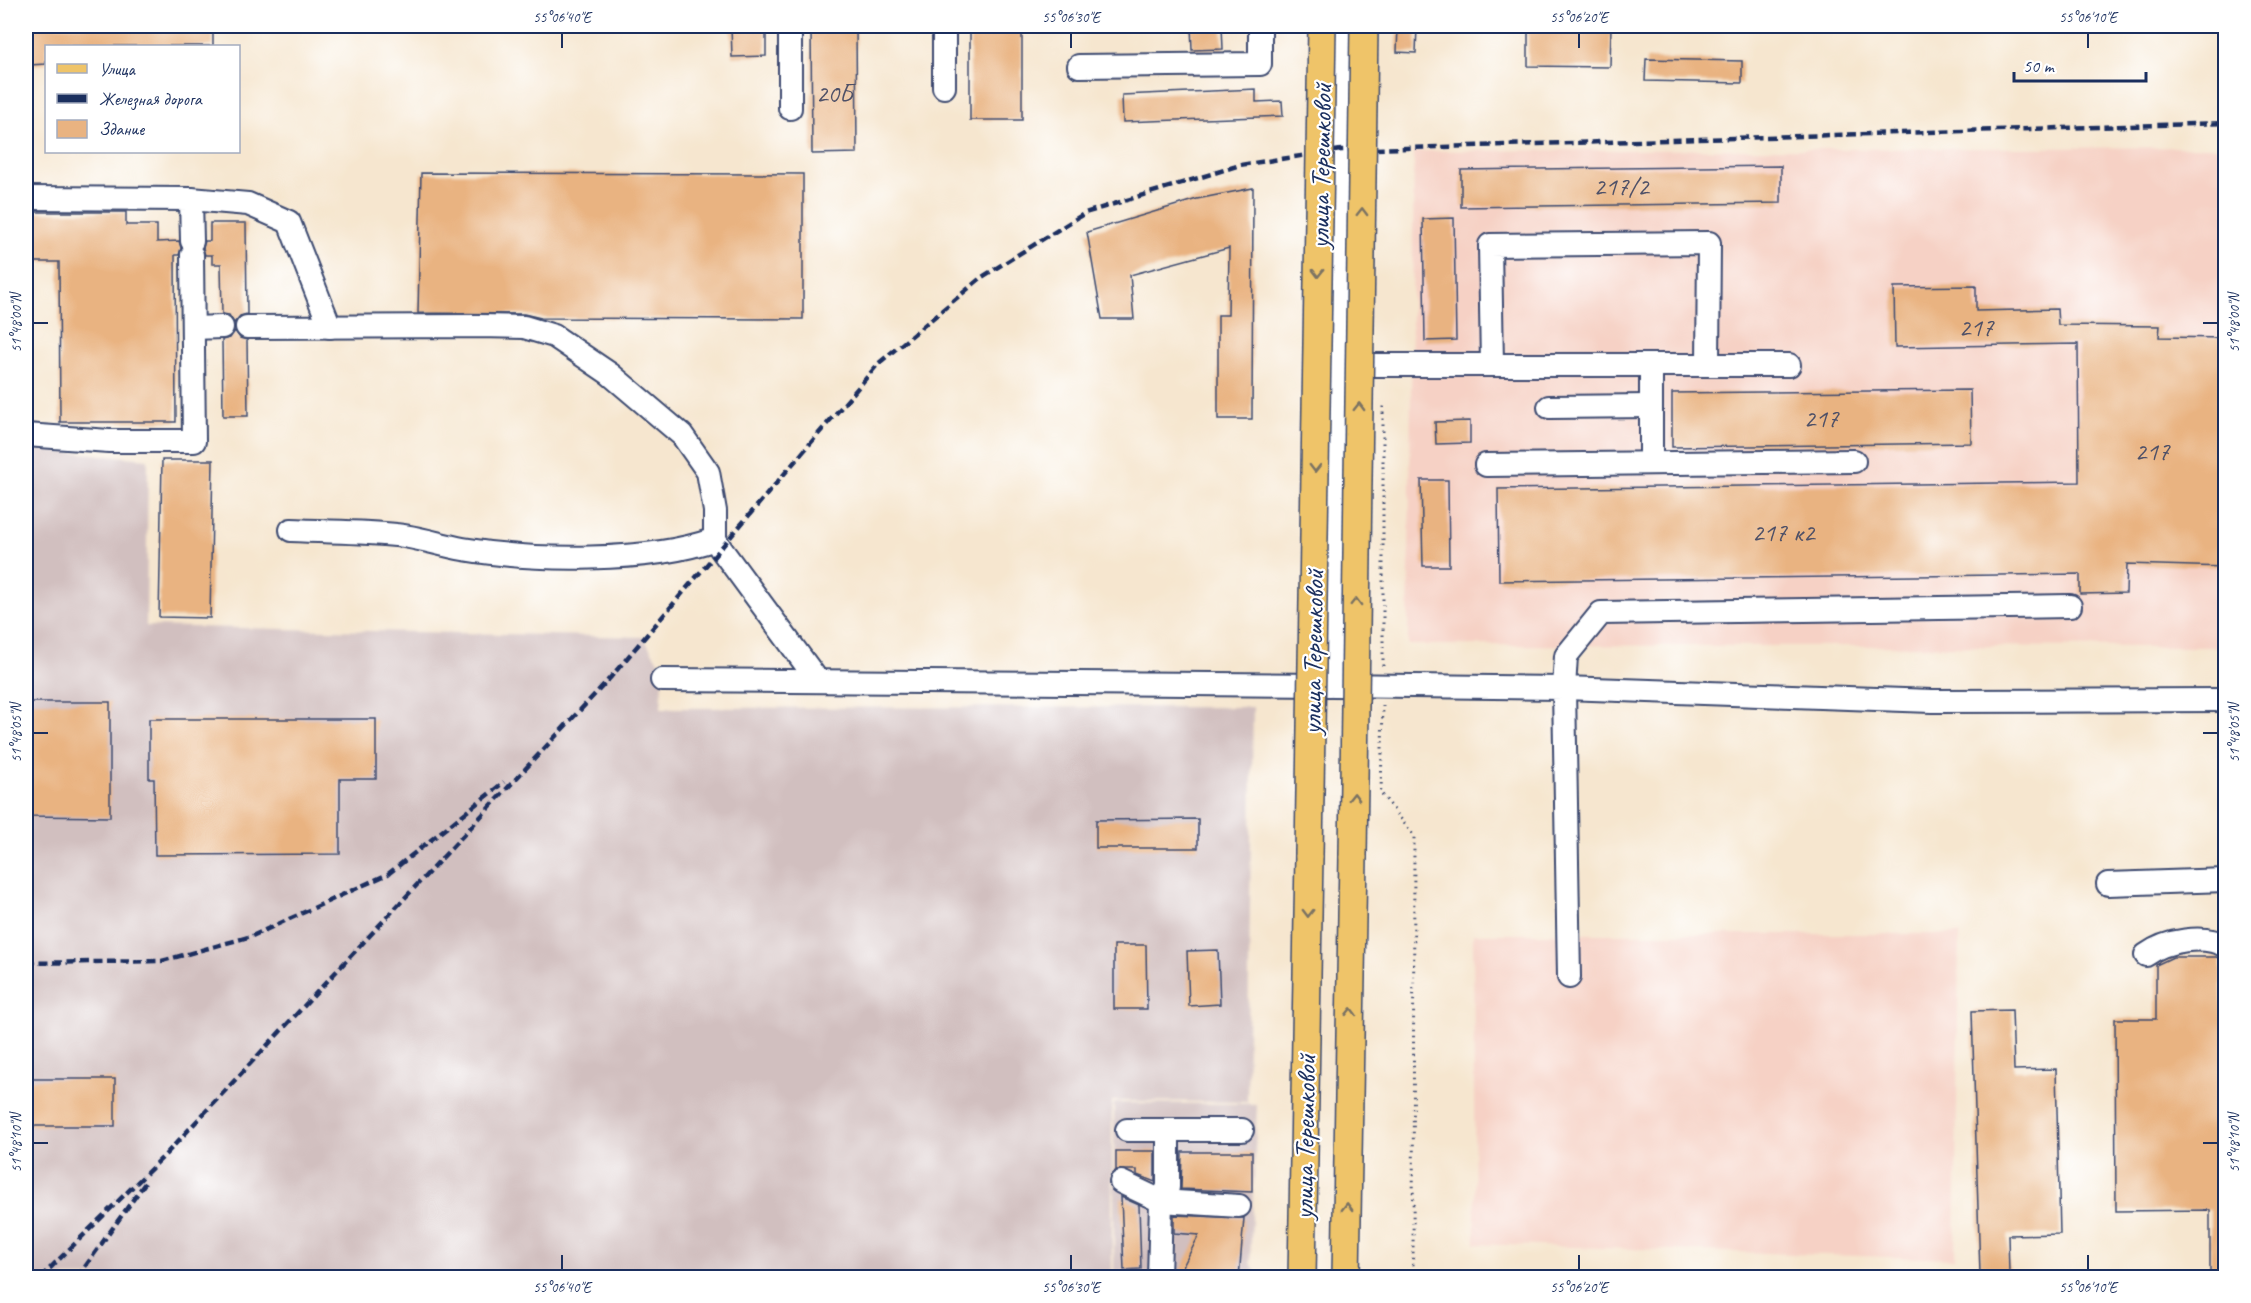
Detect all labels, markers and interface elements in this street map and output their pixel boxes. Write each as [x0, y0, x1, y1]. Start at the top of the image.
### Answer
text: 55°06'40"E [533, 8, 593, 27]
text: 55°06'30"E [1042, 8, 1102, 27]
text: 55°06'20"E [1550, 8, 1610, 27]
text: 55°06'10"E [2059, 8, 2119, 27]
legend [45, 45, 240, 153]
scale bar [2014, 45, 2146, 83]
text: 50 m [2023, 55, 2056, 77]
text: Улица [99, 58, 136, 80]
house number: 20Б [816, 77, 856, 110]
street label: улица Терешковой [1302, 82, 1339, 251]
text: Железная дорога [99, 88, 203, 111]
text: Здание [99, 118, 145, 140]
house number: 217/2 [1593, 170, 1651, 203]
one-way arrow [1356, 208, 1368, 217]
one-way arrow [1312, 268, 1325, 277]
text: 51°48'00"N [7, 290, 26, 353]
text: 51°48'00"N [2225, 290, 2244, 353]
house number: 217 [1958, 311, 1995, 344]
house number: 217 [1803, 402, 1840, 435]
one-way arrow [1353, 403, 1365, 412]
house number: 217 [2134, 435, 2171, 468]
one-way arrow [1309, 463, 1322, 472]
house number: 217 к2 [1752, 516, 1817, 549]
street label: улица Терешковой [1294, 568, 1331, 737]
one-way arrow [1350, 598, 1362, 607]
text: 51°48'05"N [7, 700, 26, 763]
text: 51°48'05"N [2225, 700, 2244, 763]
one-way arrow [1347, 793, 1360, 802]
one-way arrow [1302, 909, 1314, 918]
one-way arrow [1344, 1007, 1357, 1016]
street label: улица Терешковой [1286, 1053, 1323, 1222]
text: 51°48'10"N [7, 1110, 26, 1173]
text: 51°48'10"N [2225, 1110, 2244, 1173]
one-way arrow [1341, 1202, 1354, 1211]
text: 55°06'40"E [533, 1278, 593, 1297]
text: 55°06'30"E [1042, 1278, 1102, 1297]
text: 55°06'20"E [1550, 1278, 1610, 1297]
text: 55°06'10"E [2059, 1278, 2119, 1297]

